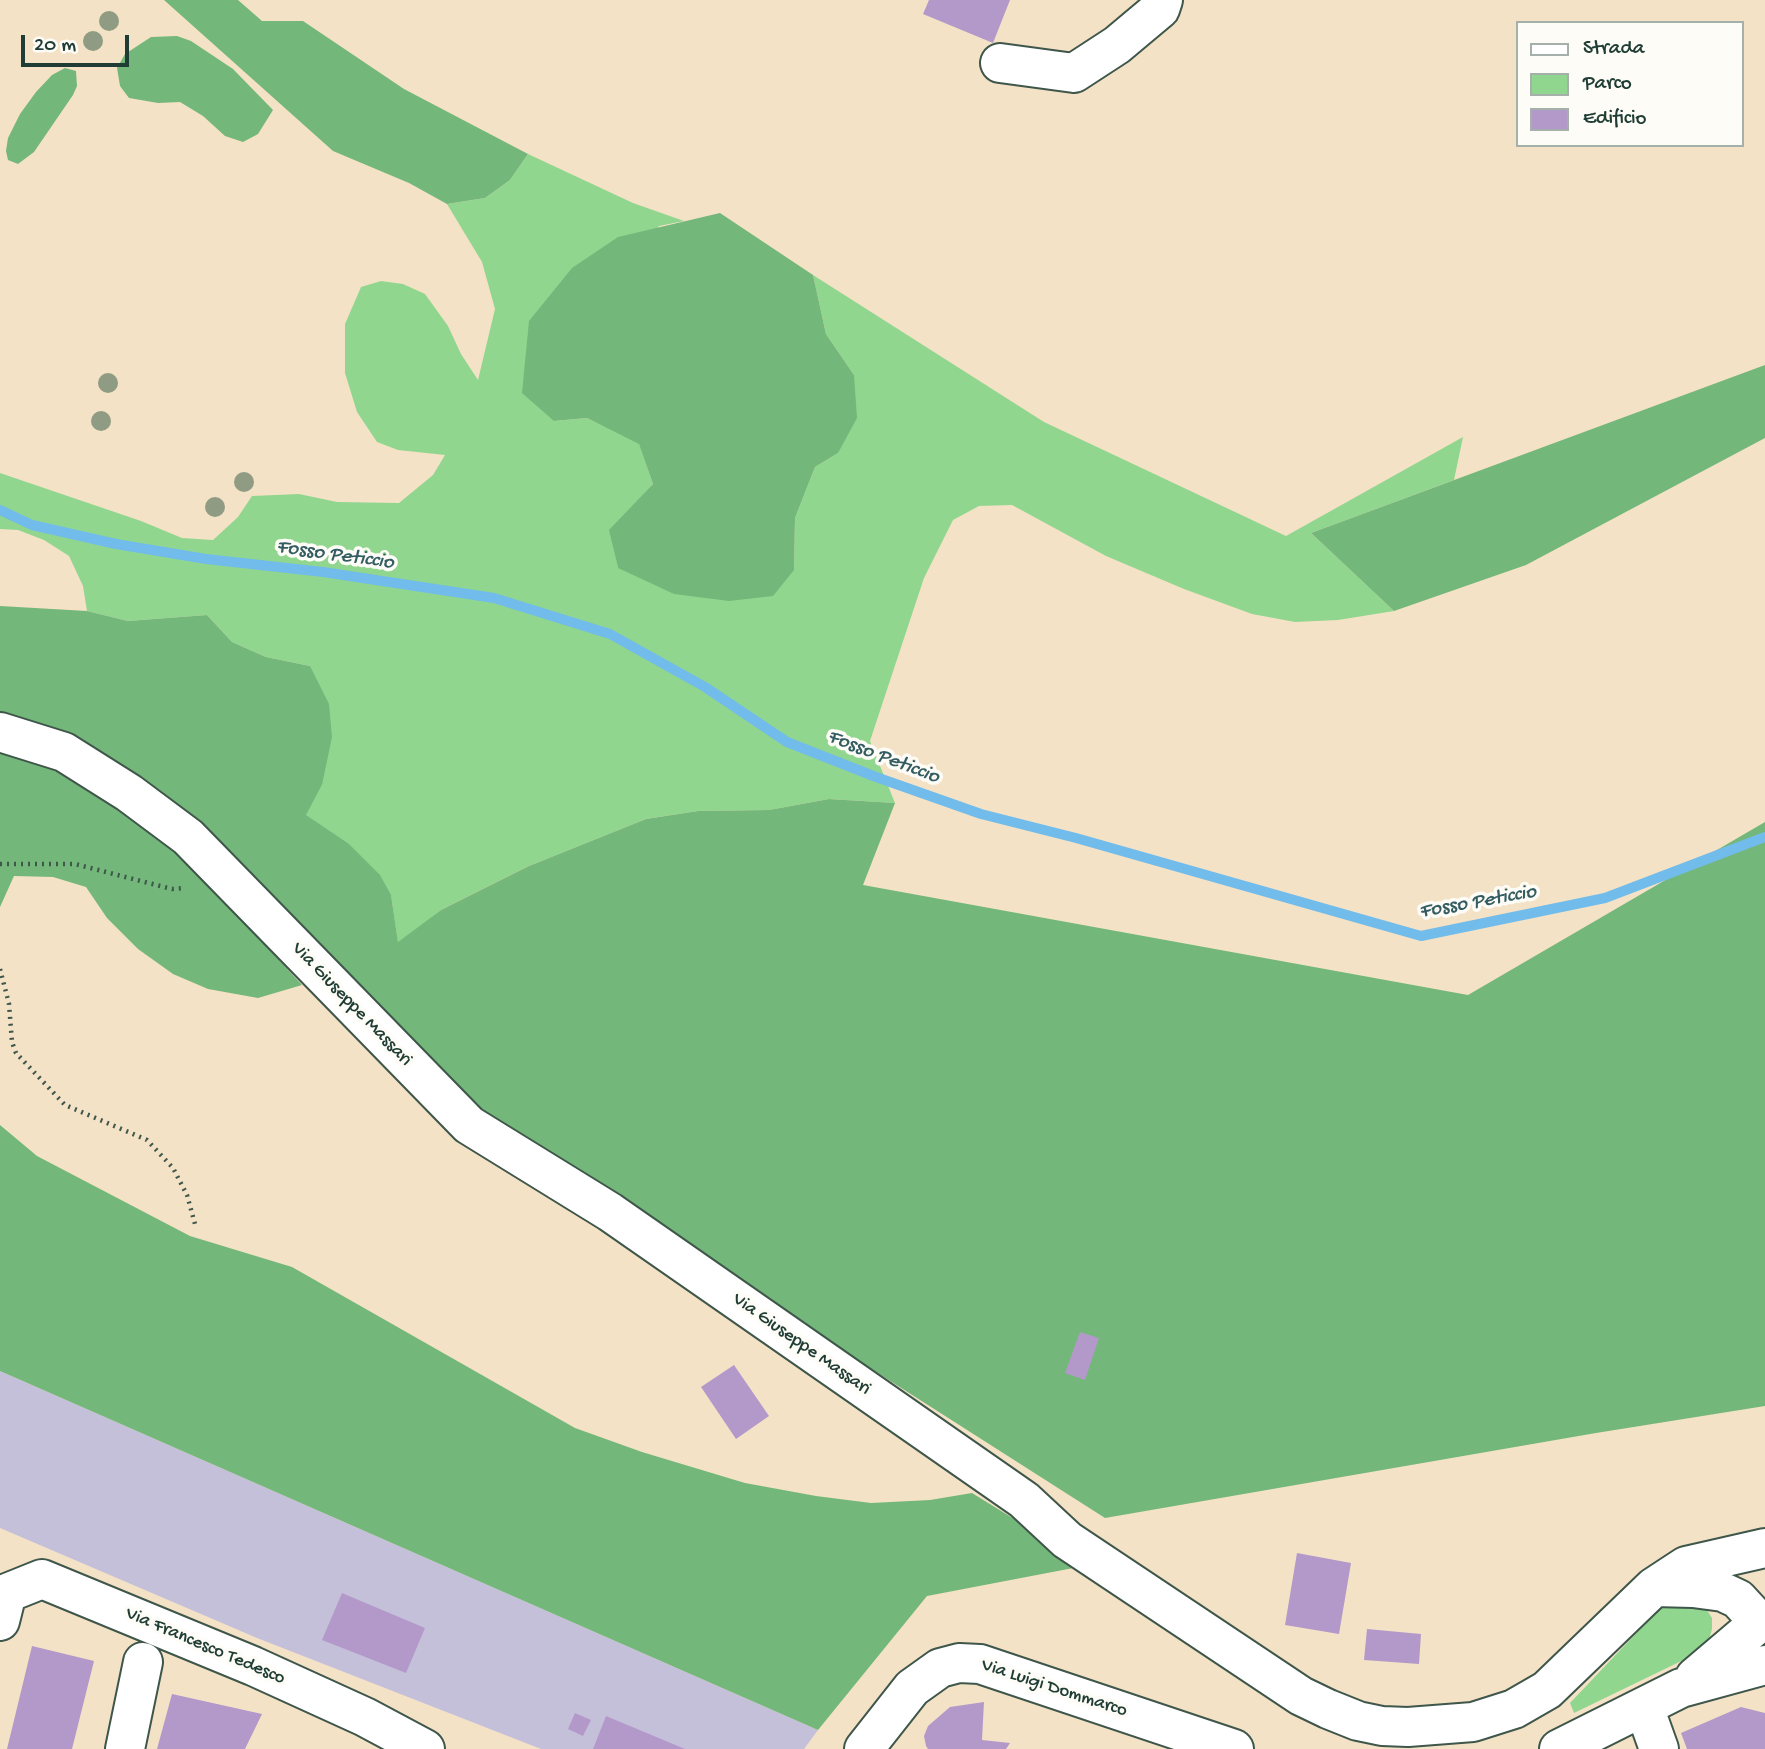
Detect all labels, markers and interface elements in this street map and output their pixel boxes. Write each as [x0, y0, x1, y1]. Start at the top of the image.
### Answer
scale bar [24, 21, 133, 65]
legend [1516, 21, 1744, 147]
text: 20 m [34, 34, 76, 59]
text: Strada [1583, 37, 1644, 62]
text: Parco [1583, 72, 1632, 97]
text: Edificio [1583, 107, 1647, 132]
water label: Fosso Peticcio [275, 535, 395, 577]
water label: Fosso Peticcio [823, 725, 943, 791]
water label: Fosso Peticcio [1418, 880, 1538, 926]
street label: Via Giuseppe Massari [286, 938, 416, 1072]
street label: Via Giuseppe Massari [727, 1289, 875, 1401]
street label: Via Francesco Tedesco [122, 1603, 288, 1691]
street label: Via Luigi Dommarco [978, 1655, 1130, 1723]

